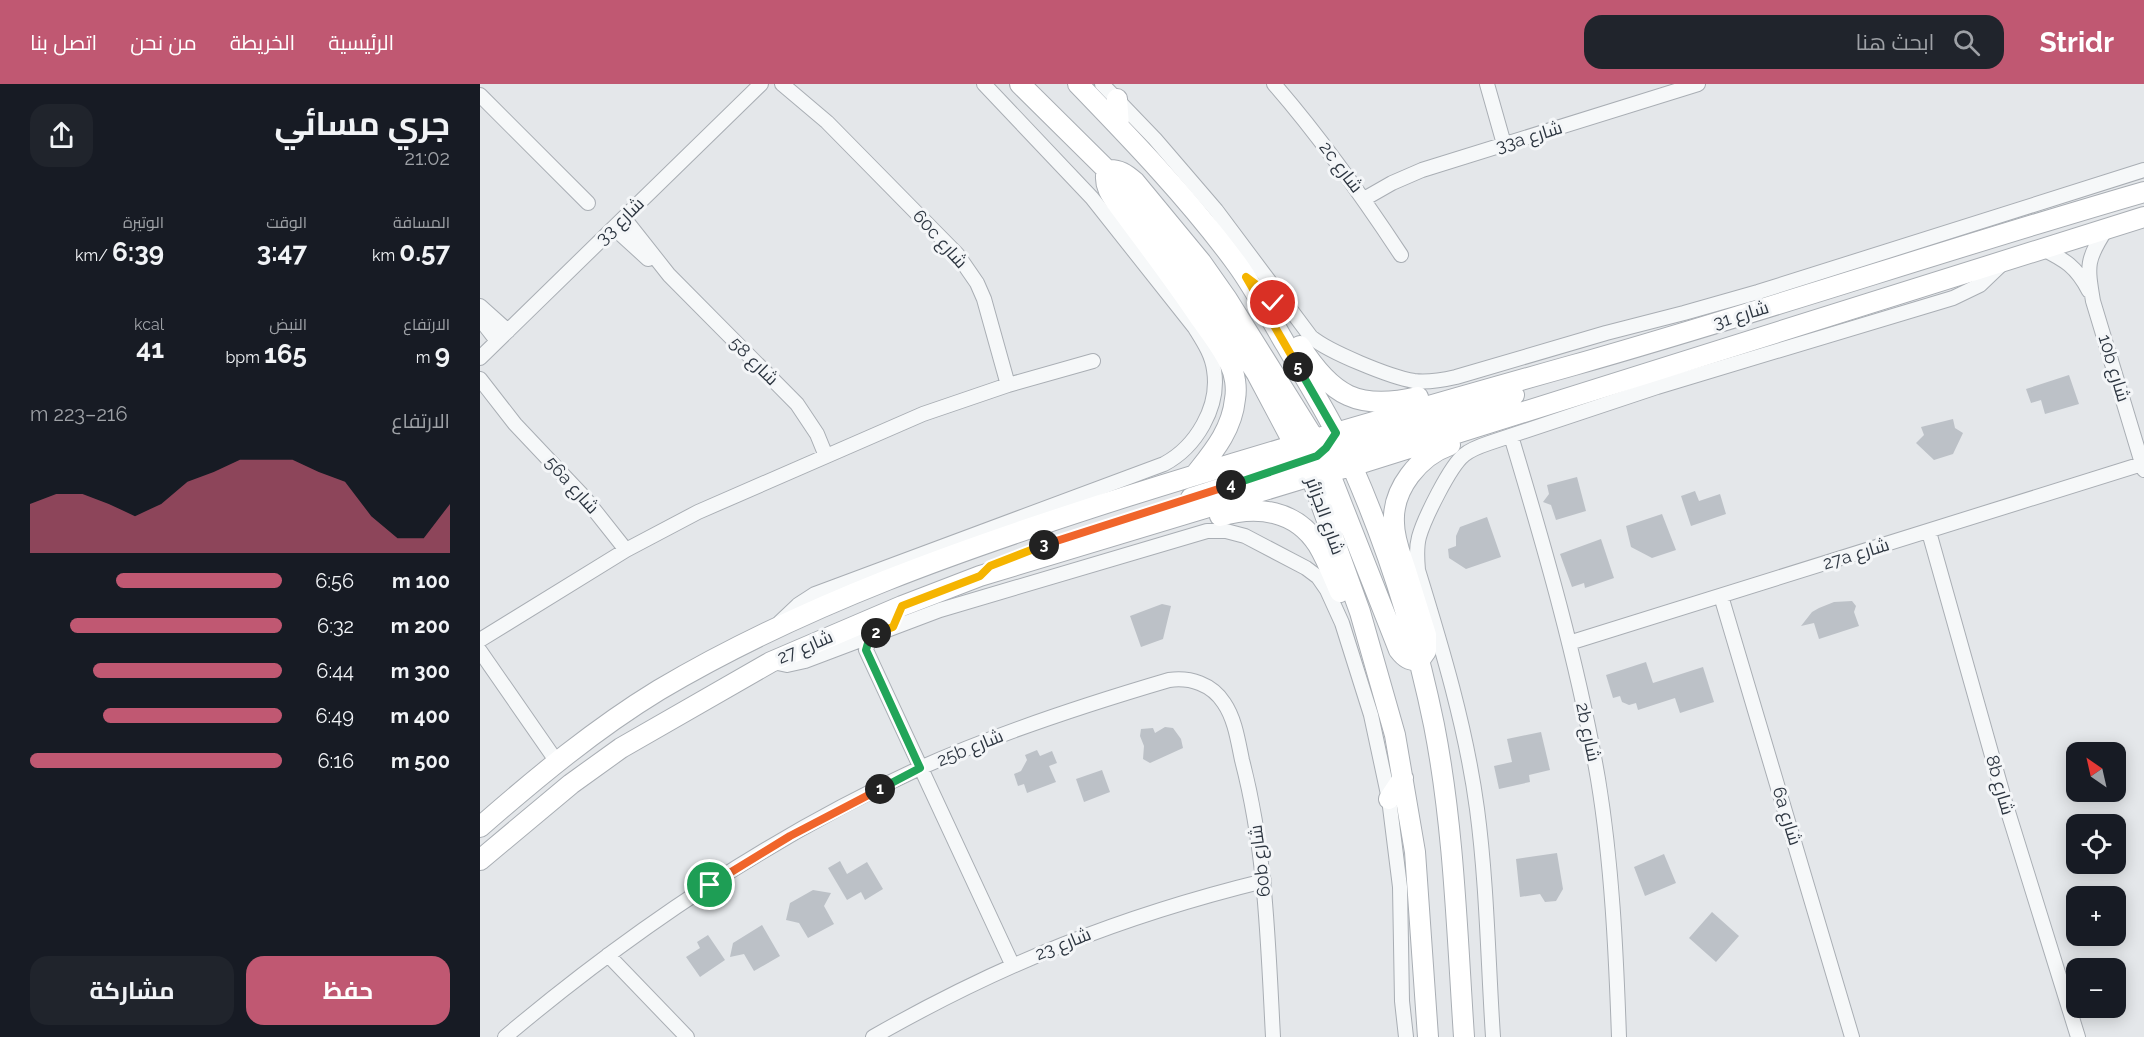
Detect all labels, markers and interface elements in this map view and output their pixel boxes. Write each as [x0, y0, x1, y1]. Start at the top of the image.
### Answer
search box [1584, 15, 2004, 69]
icon: search [1950, 26, 1983, 59]
text: Stridr [2040, 26, 2114, 59]
text: ابحث هنا [1855, 29, 1935, 55]
text: اتصل بنا [30, 30, 97, 55]
text: من نحن [130, 30, 197, 55]
text: الخريطة [230, 30, 295, 55]
text: الرئيسية [328, 30, 394, 55]
button: share [30, 104, 93, 167]
text: جري مسائي [275, 104, 450, 143]
street label: 33a شارع [1493, 116, 1565, 158]
street label: 2c شارع [1314, 137, 1367, 198]
text: 21:02 [405, 146, 450, 170]
street label: شارع 33 [591, 193, 649, 250]
street label: 60c شارع [907, 205, 972, 273]
text: الوتيرة [123, 213, 164, 232]
text: الوقت [266, 213, 307, 232]
text: المسافة [393, 213, 450, 232]
text: 6:39 [112, 237, 164, 267]
text: 3:47 [257, 237, 307, 267]
text: 0.57 [399, 237, 450, 267]
text: /km [75, 246, 112, 265]
text: km [372, 246, 399, 265]
pin [1247, 277, 1298, 328]
icon: check [1256, 286, 1289, 319]
street label: شارع 31 [1711, 296, 1772, 335]
text: kcal [134, 315, 164, 334]
text: النبض [269, 315, 307, 334]
text: الارتفاع [403, 315, 450, 334]
street label: شارع 58 [724, 332, 783, 391]
street label: 10b شارع [2092, 332, 2135, 405]
text: 41 [136, 334, 164, 364]
text: 165 [264, 339, 307, 369]
text: 9 [435, 339, 450, 369]
text: bpm [225, 348, 264, 367]
text: m [416, 348, 435, 367]
pin: 5 [1283, 352, 1313, 382]
text: 5 [1294, 357, 1302, 376]
text: 216–223 m [30, 402, 127, 426]
text: الارتفاع [391, 409, 450, 433]
street label: 56a شارع [540, 452, 604, 519]
pin: 4 [1216, 470, 1246, 500]
street label: شارع الجزائر [1300, 473, 1349, 558]
text: 4 [1226, 475, 1236, 494]
pin: 3 [1029, 530, 1059, 560]
street label: 27a شارع [1820, 533, 1892, 575]
text: 3 [1040, 535, 1048, 554]
text: 6:56 [315, 569, 354, 593]
text: 100 m [392, 569, 450, 593]
text: 6:32 [317, 614, 354, 638]
text: 200 m [391, 614, 450, 638]
pin: 2 [861, 618, 891, 648]
text: 2 [871, 623, 881, 642]
street label: شارع 27 [774, 625, 837, 669]
text: 6:44 [316, 659, 354, 683]
text: 300 m [391, 659, 450, 683]
street label: 2b شارع [1570, 700, 1605, 764]
text: 6:49 [316, 704, 354, 728]
text: 400 m [391, 704, 450, 728]
street label: 25b شارع [934, 725, 1007, 772]
north arrow [2066, 742, 2126, 802]
map controls [2066, 742, 2126, 1018]
text: 6:16 [318, 749, 354, 773]
text: 500 m [391, 749, 450, 773]
street label: 8b شارع [1980, 753, 2019, 818]
pin: 1 [865, 774, 895, 804]
text: 1 [876, 779, 884, 798]
street label: 6a شارع [1767, 784, 1806, 848]
button: locate [2066, 814, 2126, 874]
street label: 60b شارع [1245, 824, 1276, 898]
pin [684, 859, 735, 910]
icon: arrive [693, 868, 726, 901]
button: + [2066, 886, 2126, 946]
street label: شارع 23 [1032, 923, 1095, 966]
button: مشاركة [30, 956, 234, 1025]
button: حفظ [246, 956, 450, 1025]
button: − [2066, 958, 2126, 1018]

